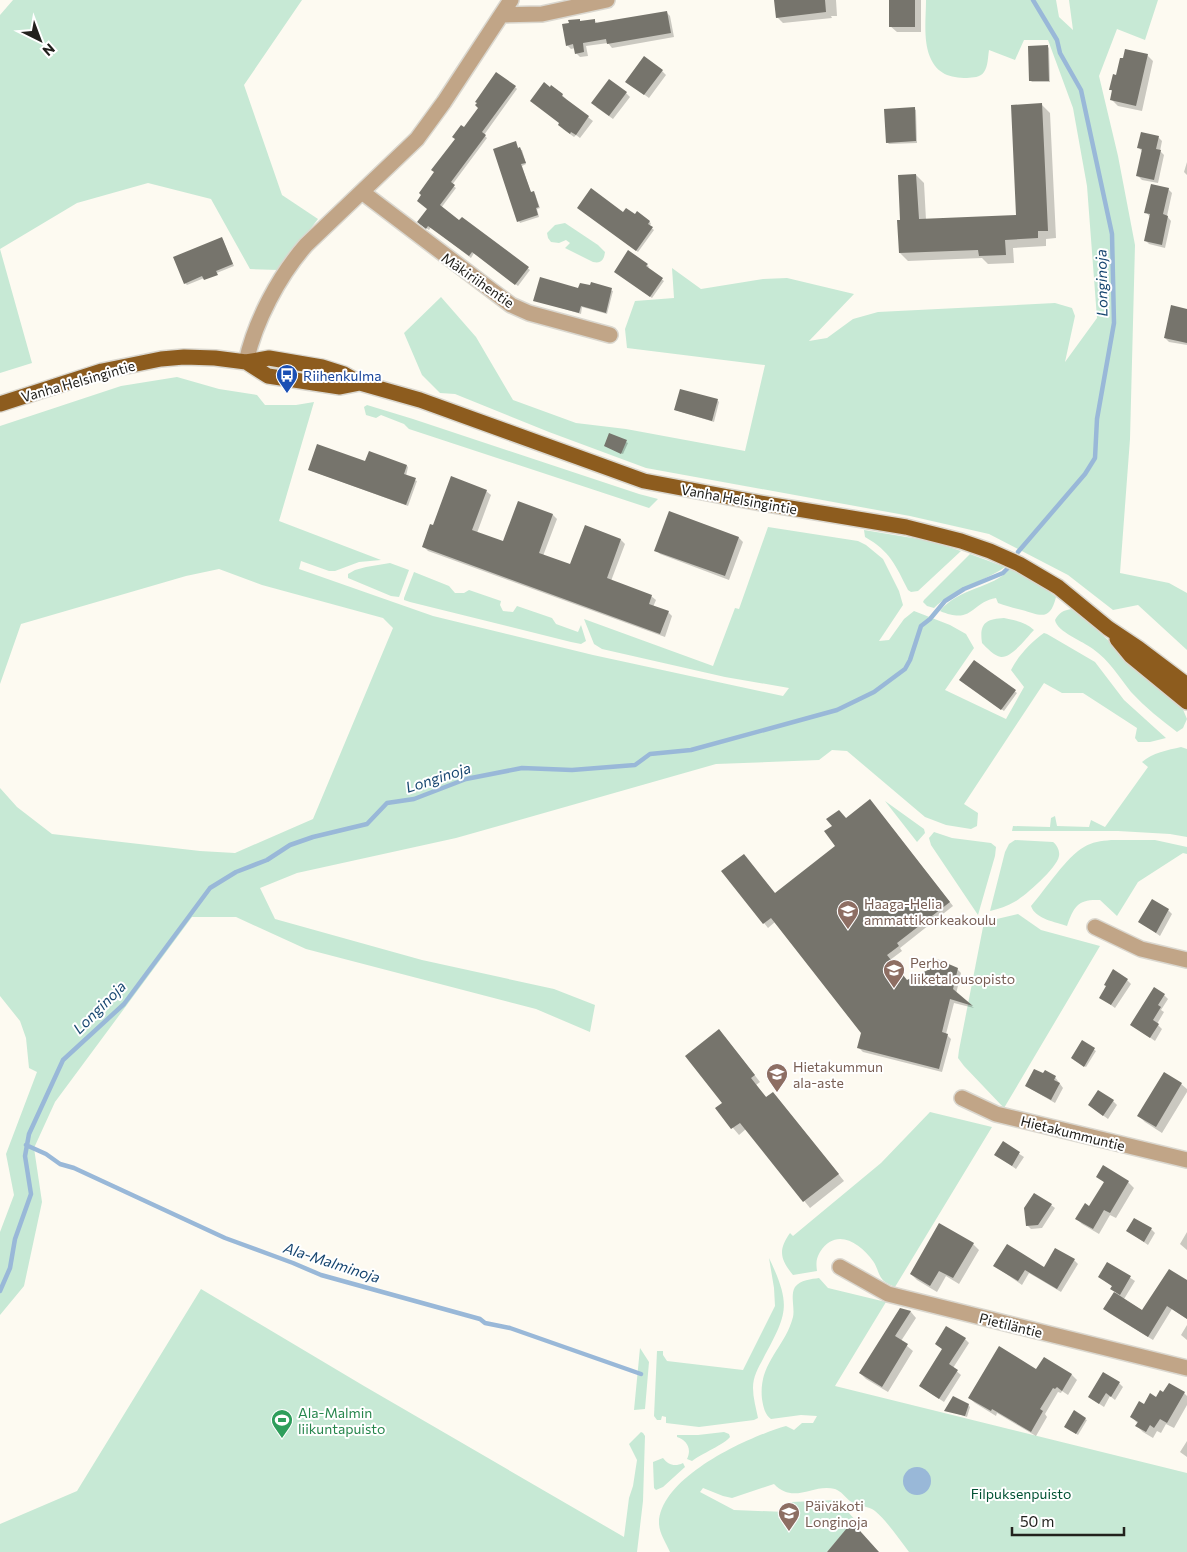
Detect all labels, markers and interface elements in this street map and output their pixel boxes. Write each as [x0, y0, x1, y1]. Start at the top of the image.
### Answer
north arrow [15, 15, 65, 65]
text: N [39, 40, 59, 60]
street label: Mäkiriihentie [438, 249, 518, 311]
water label: Longinoja [1091, 249, 1111, 317]
street label: Vanha Helsingintie [19, 357, 137, 405]
bus stop icon: Riihenkulma [275, 363, 299, 394]
place label: Riihenkulma [303, 367, 382, 384]
street label: Vanha Helsingintie [680, 480, 798, 518]
water label: Longinoja [403, 758, 473, 796]
place label: Haaga-Helia ammattikorkeakoulu [864, 895, 996, 928]
school or university icon: Haaga-Helia ammattikorkeakoulu [836, 899, 860, 930]
place label: Perho liiketalousopisto [910, 954, 1015, 987]
school or university icon: Perho liiketalousopisto [882, 958, 906, 989]
water label: Longinoja [69, 977, 129, 1037]
place label: Hietakummun ala-aste [793, 1058, 883, 1091]
school or university icon: Hietakummun ala-aste [765, 1062, 789, 1093]
street label: Hietakummuntie [1019, 1112, 1127, 1154]
water label: Ala-Malminoja [281, 1238, 383, 1286]
street label: Pietiläntie [978, 1309, 1044, 1341]
place label: Ala-Malmin liikuntapuisto [298, 1404, 385, 1437]
sports icon: Ala-Malmin liikuntapuisto [270, 1408, 294, 1439]
park label: Filpuksenpuisto [971, 1485, 1071, 1502]
place label: Päiväkoti Longinoja [805, 1497, 868, 1530]
school or university icon: Päiväkoti Longinoja [777, 1501, 801, 1532]
scale bar [1012, 1504, 1124, 1536]
text: 50 m [1020, 1512, 1054, 1530]

